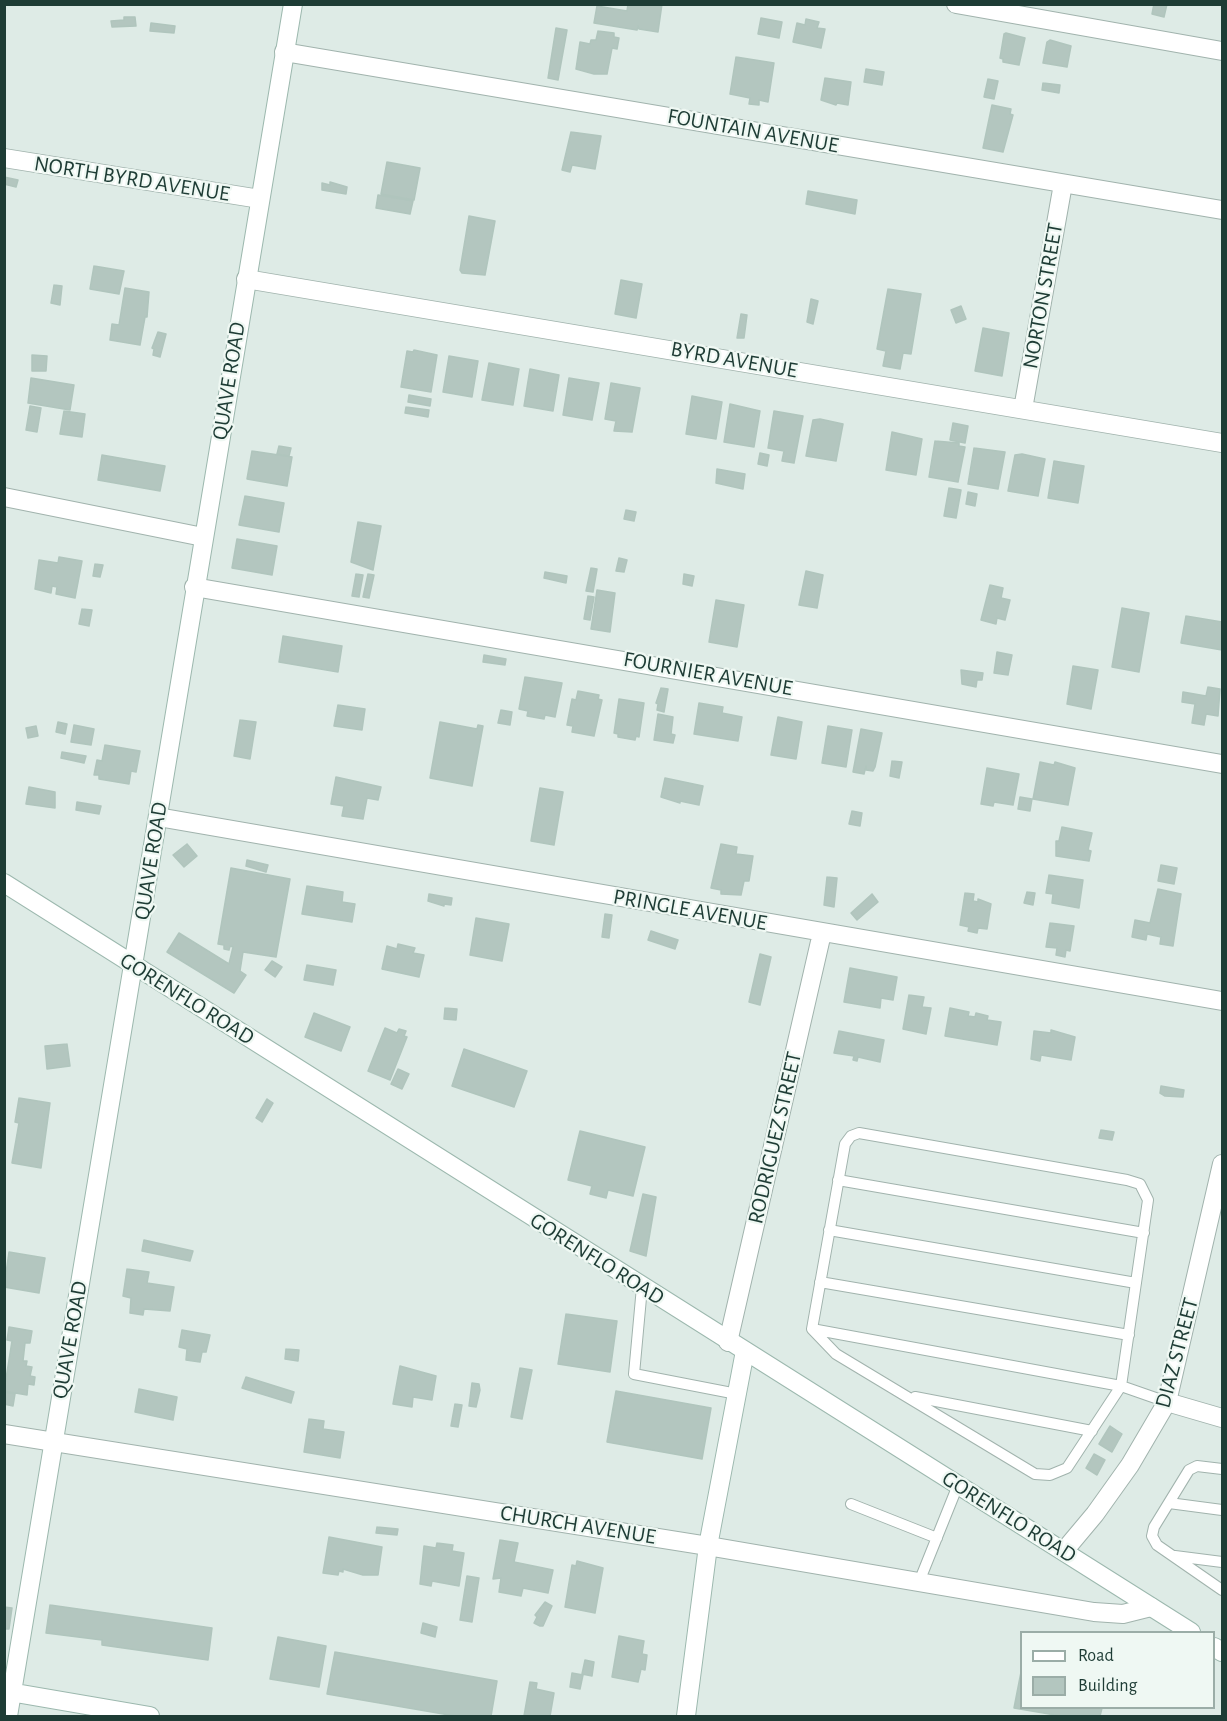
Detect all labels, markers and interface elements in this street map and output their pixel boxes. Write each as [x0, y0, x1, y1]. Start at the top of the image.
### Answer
street label: FOUNTAIN AVENUE [665, 103, 841, 159]
street label: NORTH BYRD AVENUE [32, 151, 232, 207]
street label: NORTON STREET [1017, 221, 1069, 371]
street label: QUAVE ROAD [207, 320, 251, 442]
street label: BYRD AVENUE [669, 336, 799, 384]
street label: FOURNIER AVENUE [621, 646, 795, 702]
street label: QUAVE ROAD [129, 800, 173, 922]
street label: PRINGLE AVENUE [611, 884, 769, 936]
street label: GORENFLO ROAD [115, 947, 259, 1051]
street label: RODRIGUEZ STREET [742, 1049, 808, 1227]
street label: GORENFLO ROAD [525, 1207, 669, 1311]
street label: QUAVE ROAD [47, 1279, 93, 1401]
street label: DIAZ STREET [1150, 1295, 1204, 1411]
street label: GORENFLO ROAD [937, 1465, 1081, 1569]
street label: CHURCH AVENUE [498, 1500, 658, 1550]
legend [1020, 1631, 1215, 1709]
text: Road [1078, 1647, 1114, 1665]
text: Building [1078, 1677, 1137, 1695]

